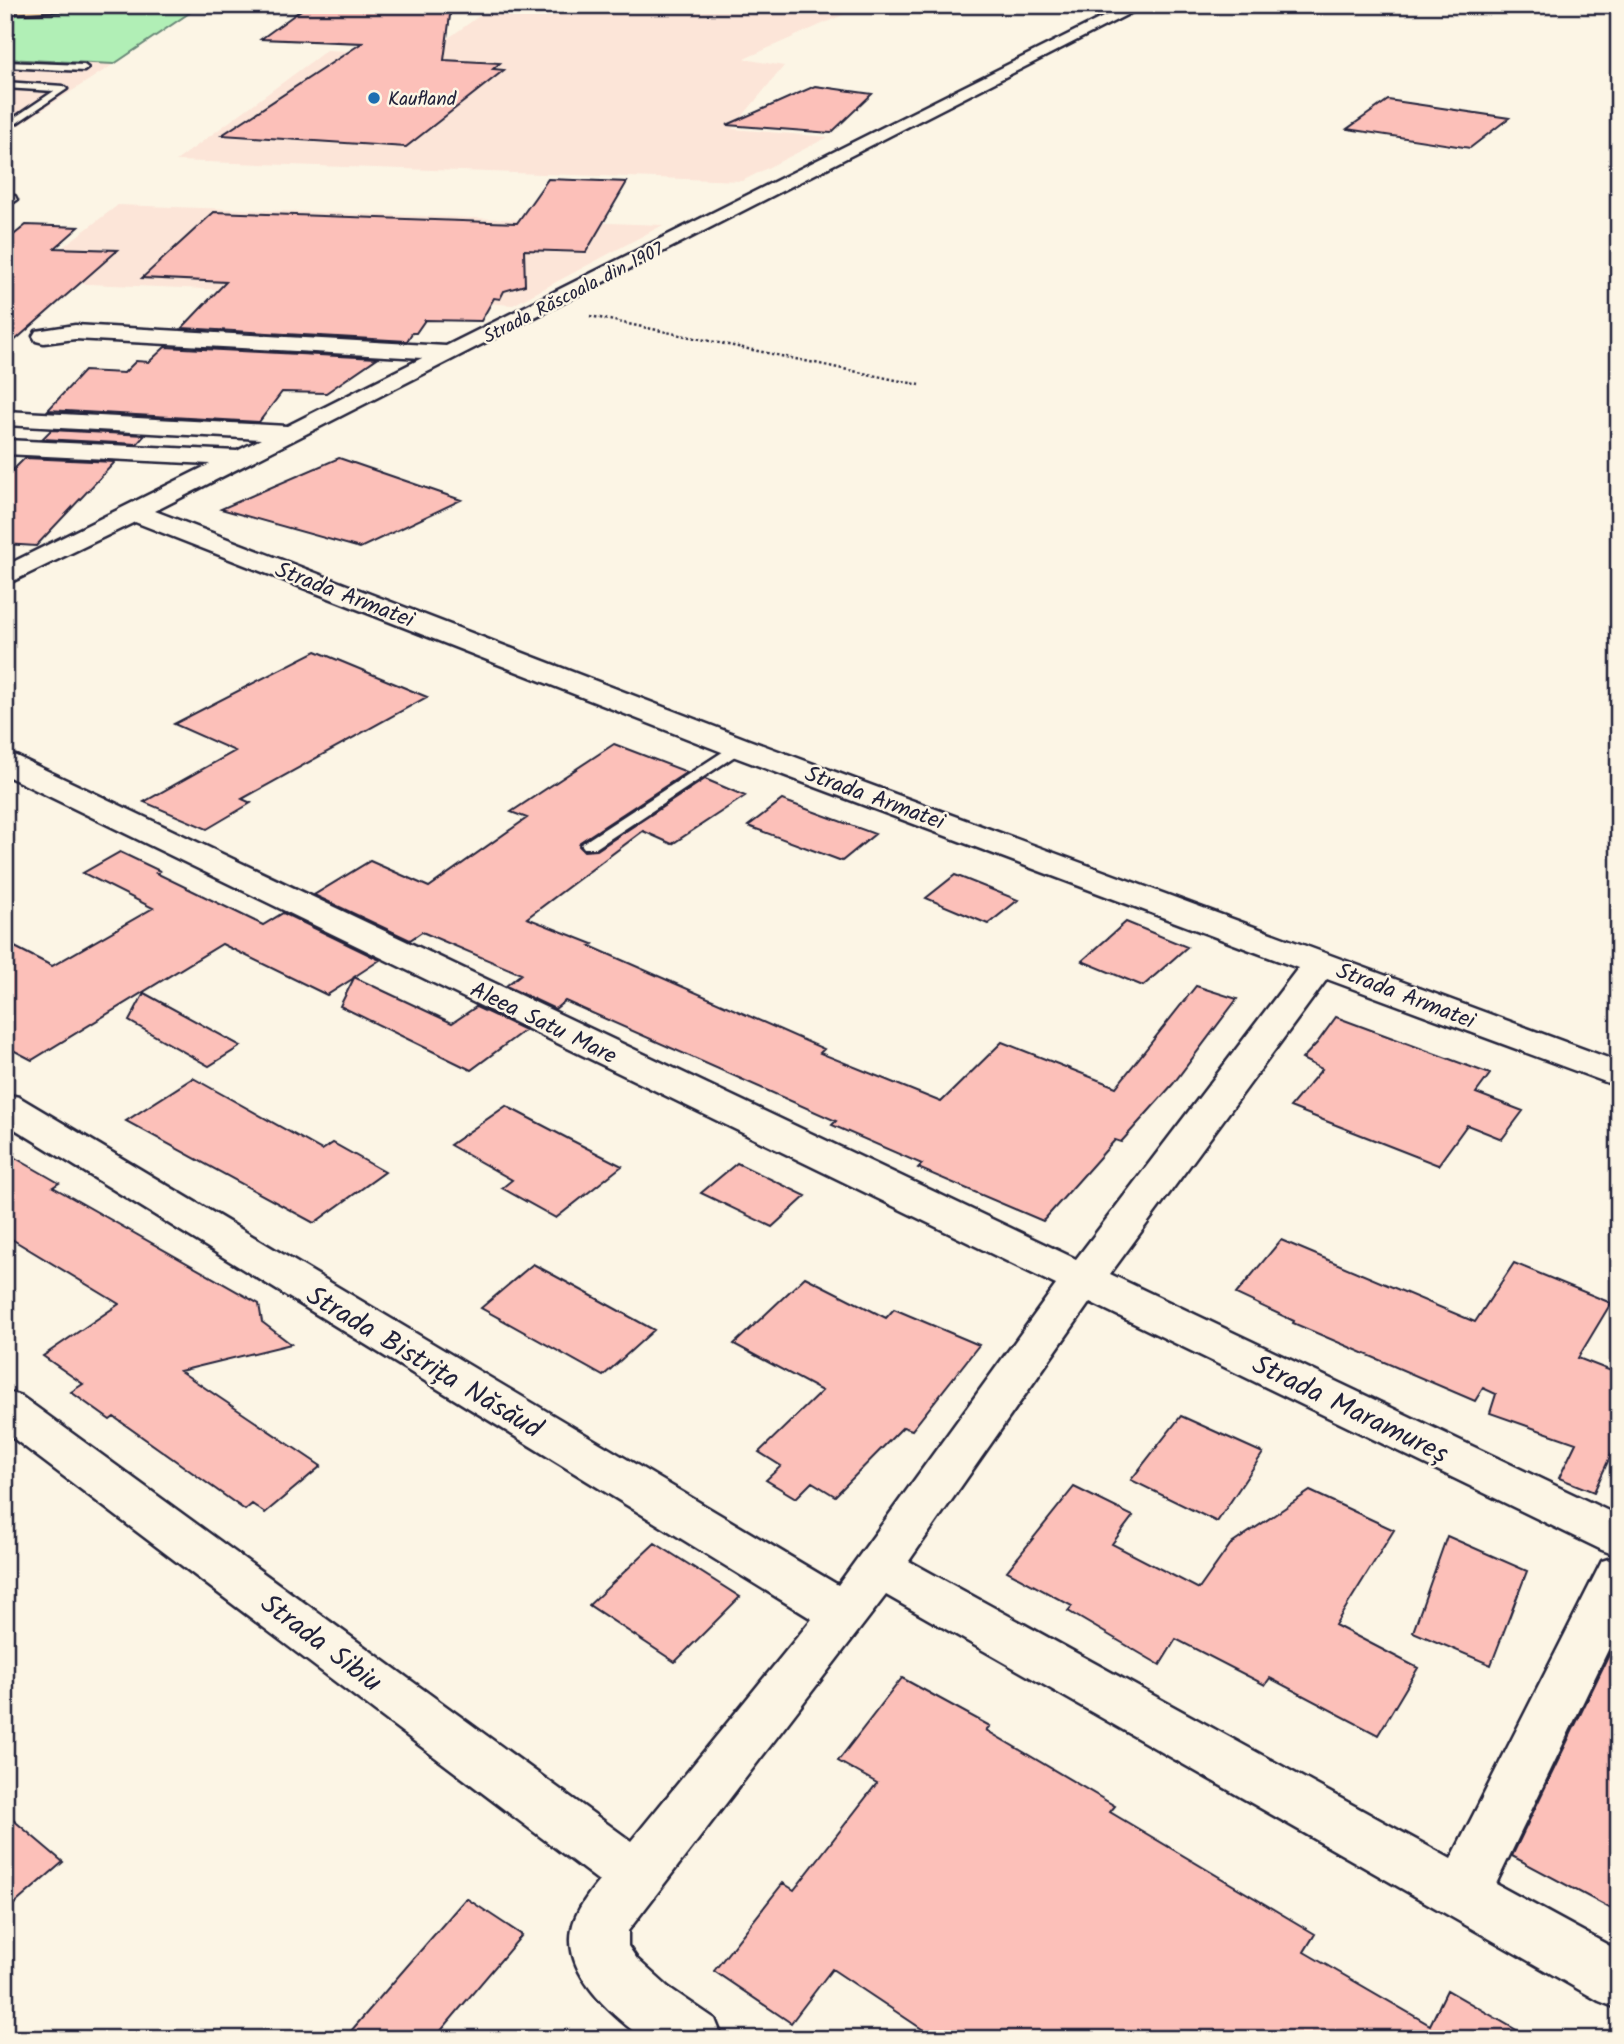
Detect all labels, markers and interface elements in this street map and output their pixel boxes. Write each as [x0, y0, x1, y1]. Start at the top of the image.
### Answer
place label: Kaufland [388, 85, 457, 115]
marker: Kaufland [366, 90, 382, 106]
street label: Strada Răscoala din 1907 [478, 235, 671, 352]
street label: Strada Armatei [269, 553, 421, 639]
street label: Strada Armatei [799, 757, 951, 841]
street label: Strada Armatei [1330, 954, 1482, 1040]
street label: Aleea Satu Mare [464, 973, 623, 1075]
street label: Strada Bistrița Năsăud [297, 1275, 551, 1452]
street label: Strada Maramureș [1244, 1343, 1456, 1477]
street label: Strada Sibiu [250, 1583, 391, 1705]

